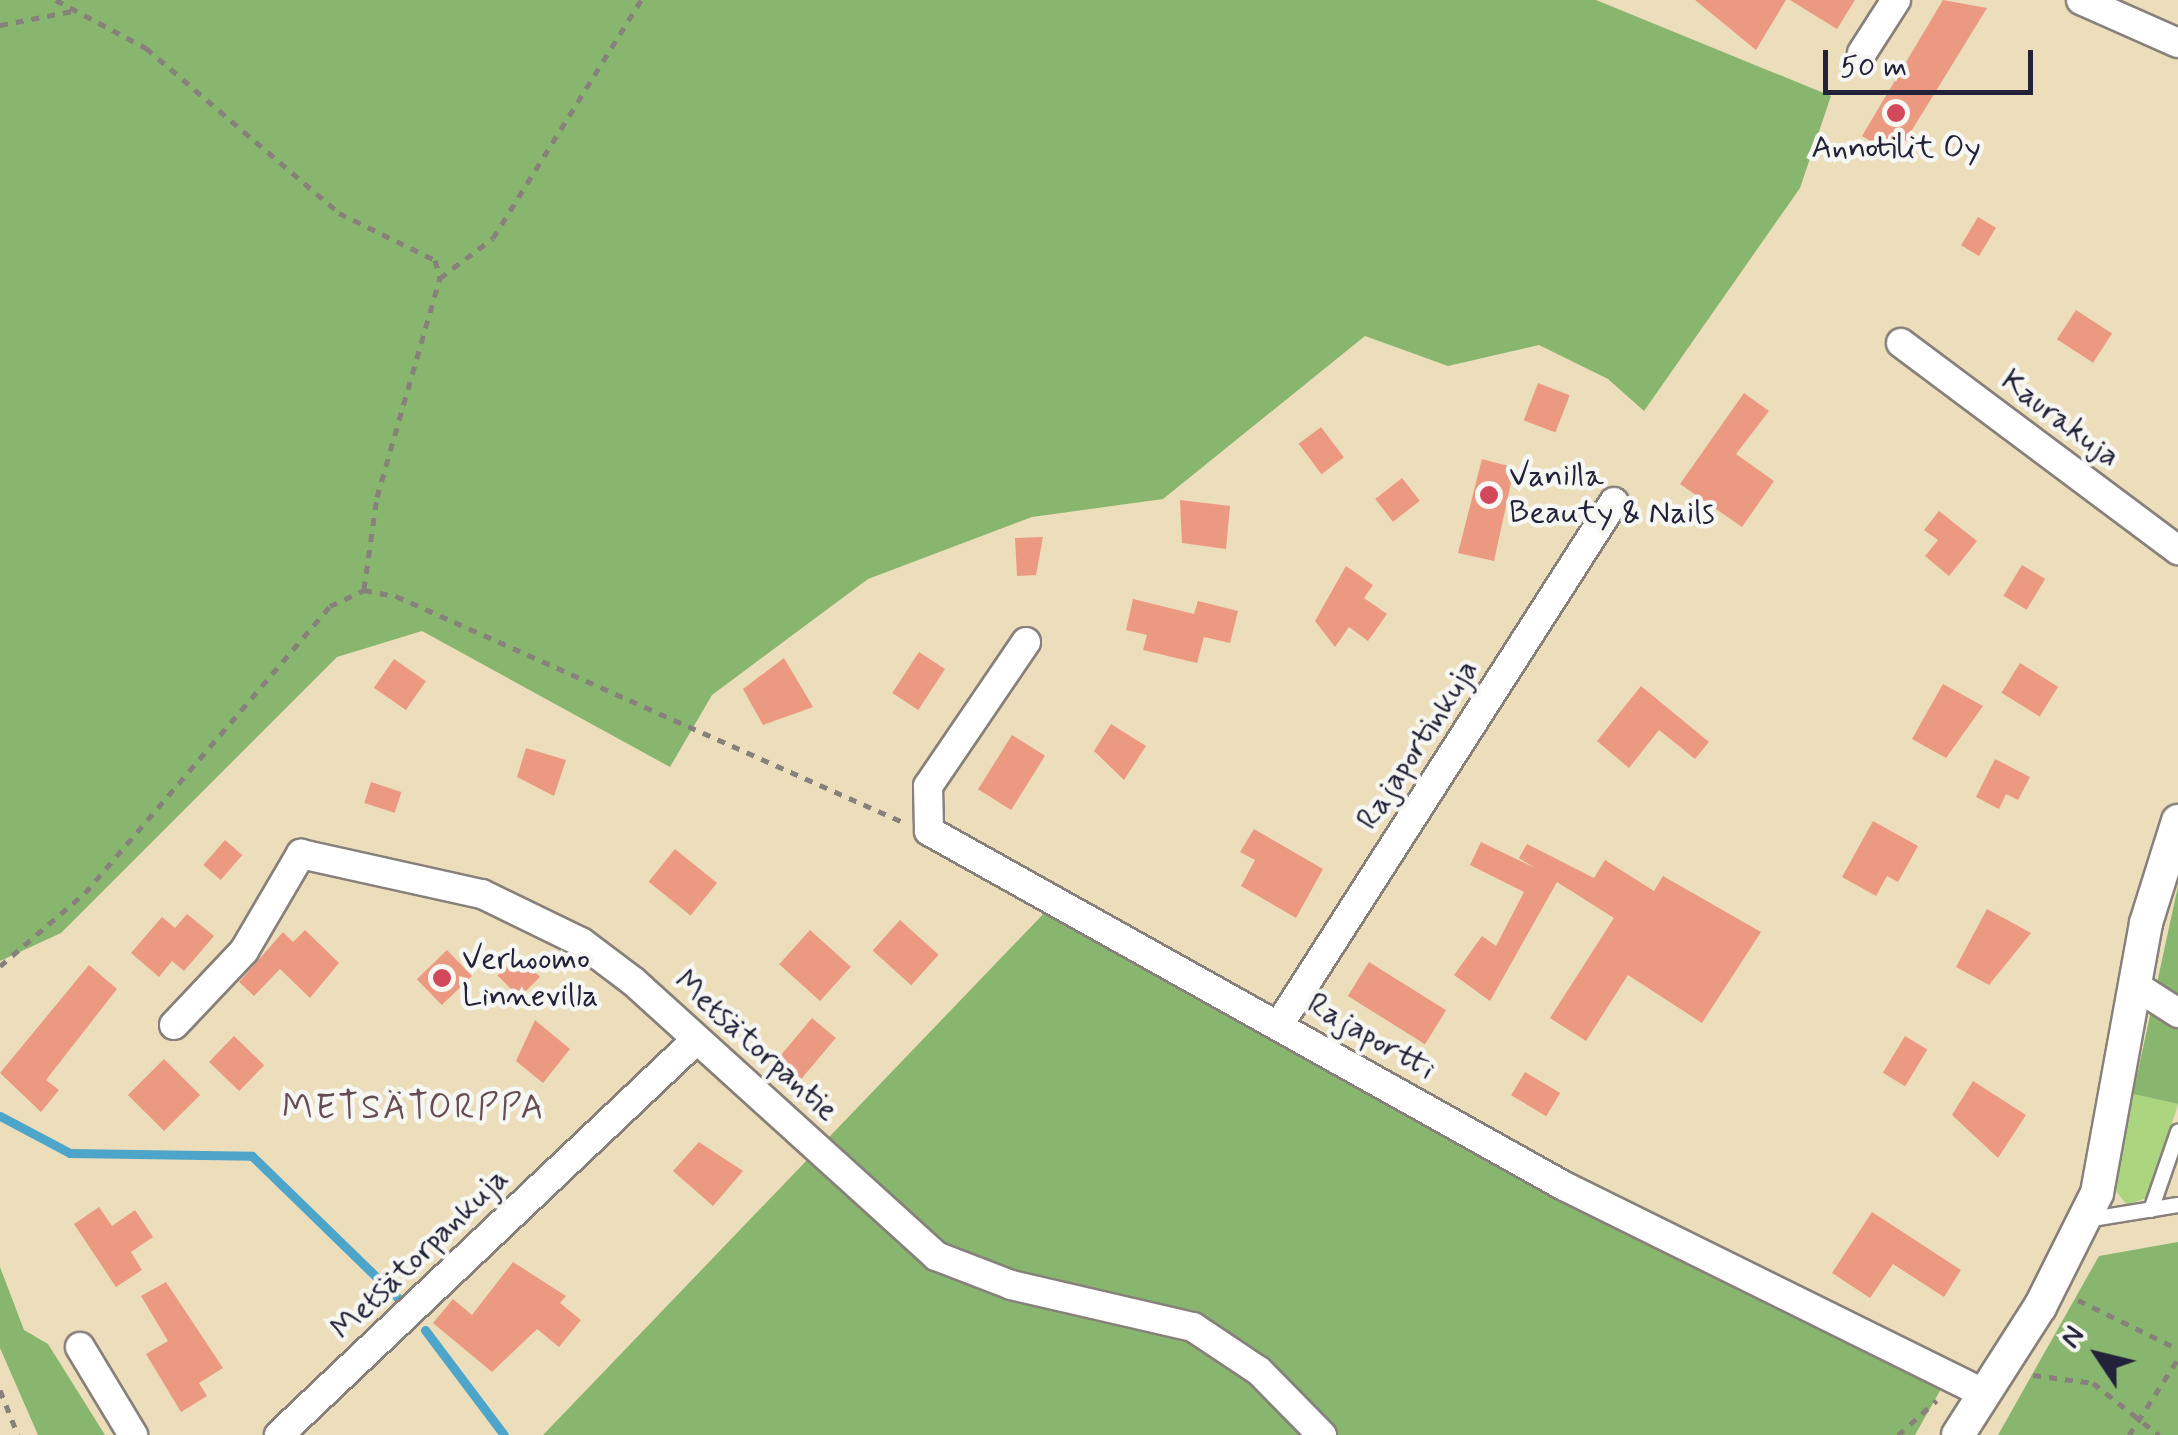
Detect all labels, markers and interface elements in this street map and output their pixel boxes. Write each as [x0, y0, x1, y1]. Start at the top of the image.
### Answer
scale bar [1828, 30, 2038, 92]
text: 50 m [1840, 48, 1907, 87]
marker: Annotilit Oy [1885, 102, 1907, 124]
place label: Annotilit Oy [1812, 129, 1980, 167]
street label: Kaurakuja [1993, 362, 2127, 476]
place label: Vanilla Beauty & Nails [1509, 458, 1715, 533]
marker: Vanilla Beauty & Nails [1478, 484, 1500, 506]
street label: Rajaportinkuja [1349, 653, 1487, 837]
place label: Verhoomo Linnevilla [462, 941, 598, 1016]
street label: Metsätorpantie [666, 962, 846, 1130]
marker: Verhoomo Linnevilla [431, 967, 453, 989]
street label: Rajaportti [1300, 985, 1442, 1089]
district label: METSÄTORPPA [280, 1087, 548, 1129]
street label: Metsätorpankuja [323, 1160, 517, 1348]
north arrow [2048, 1305, 2148, 1405]
text: N [2053, 1319, 2094, 1356]

